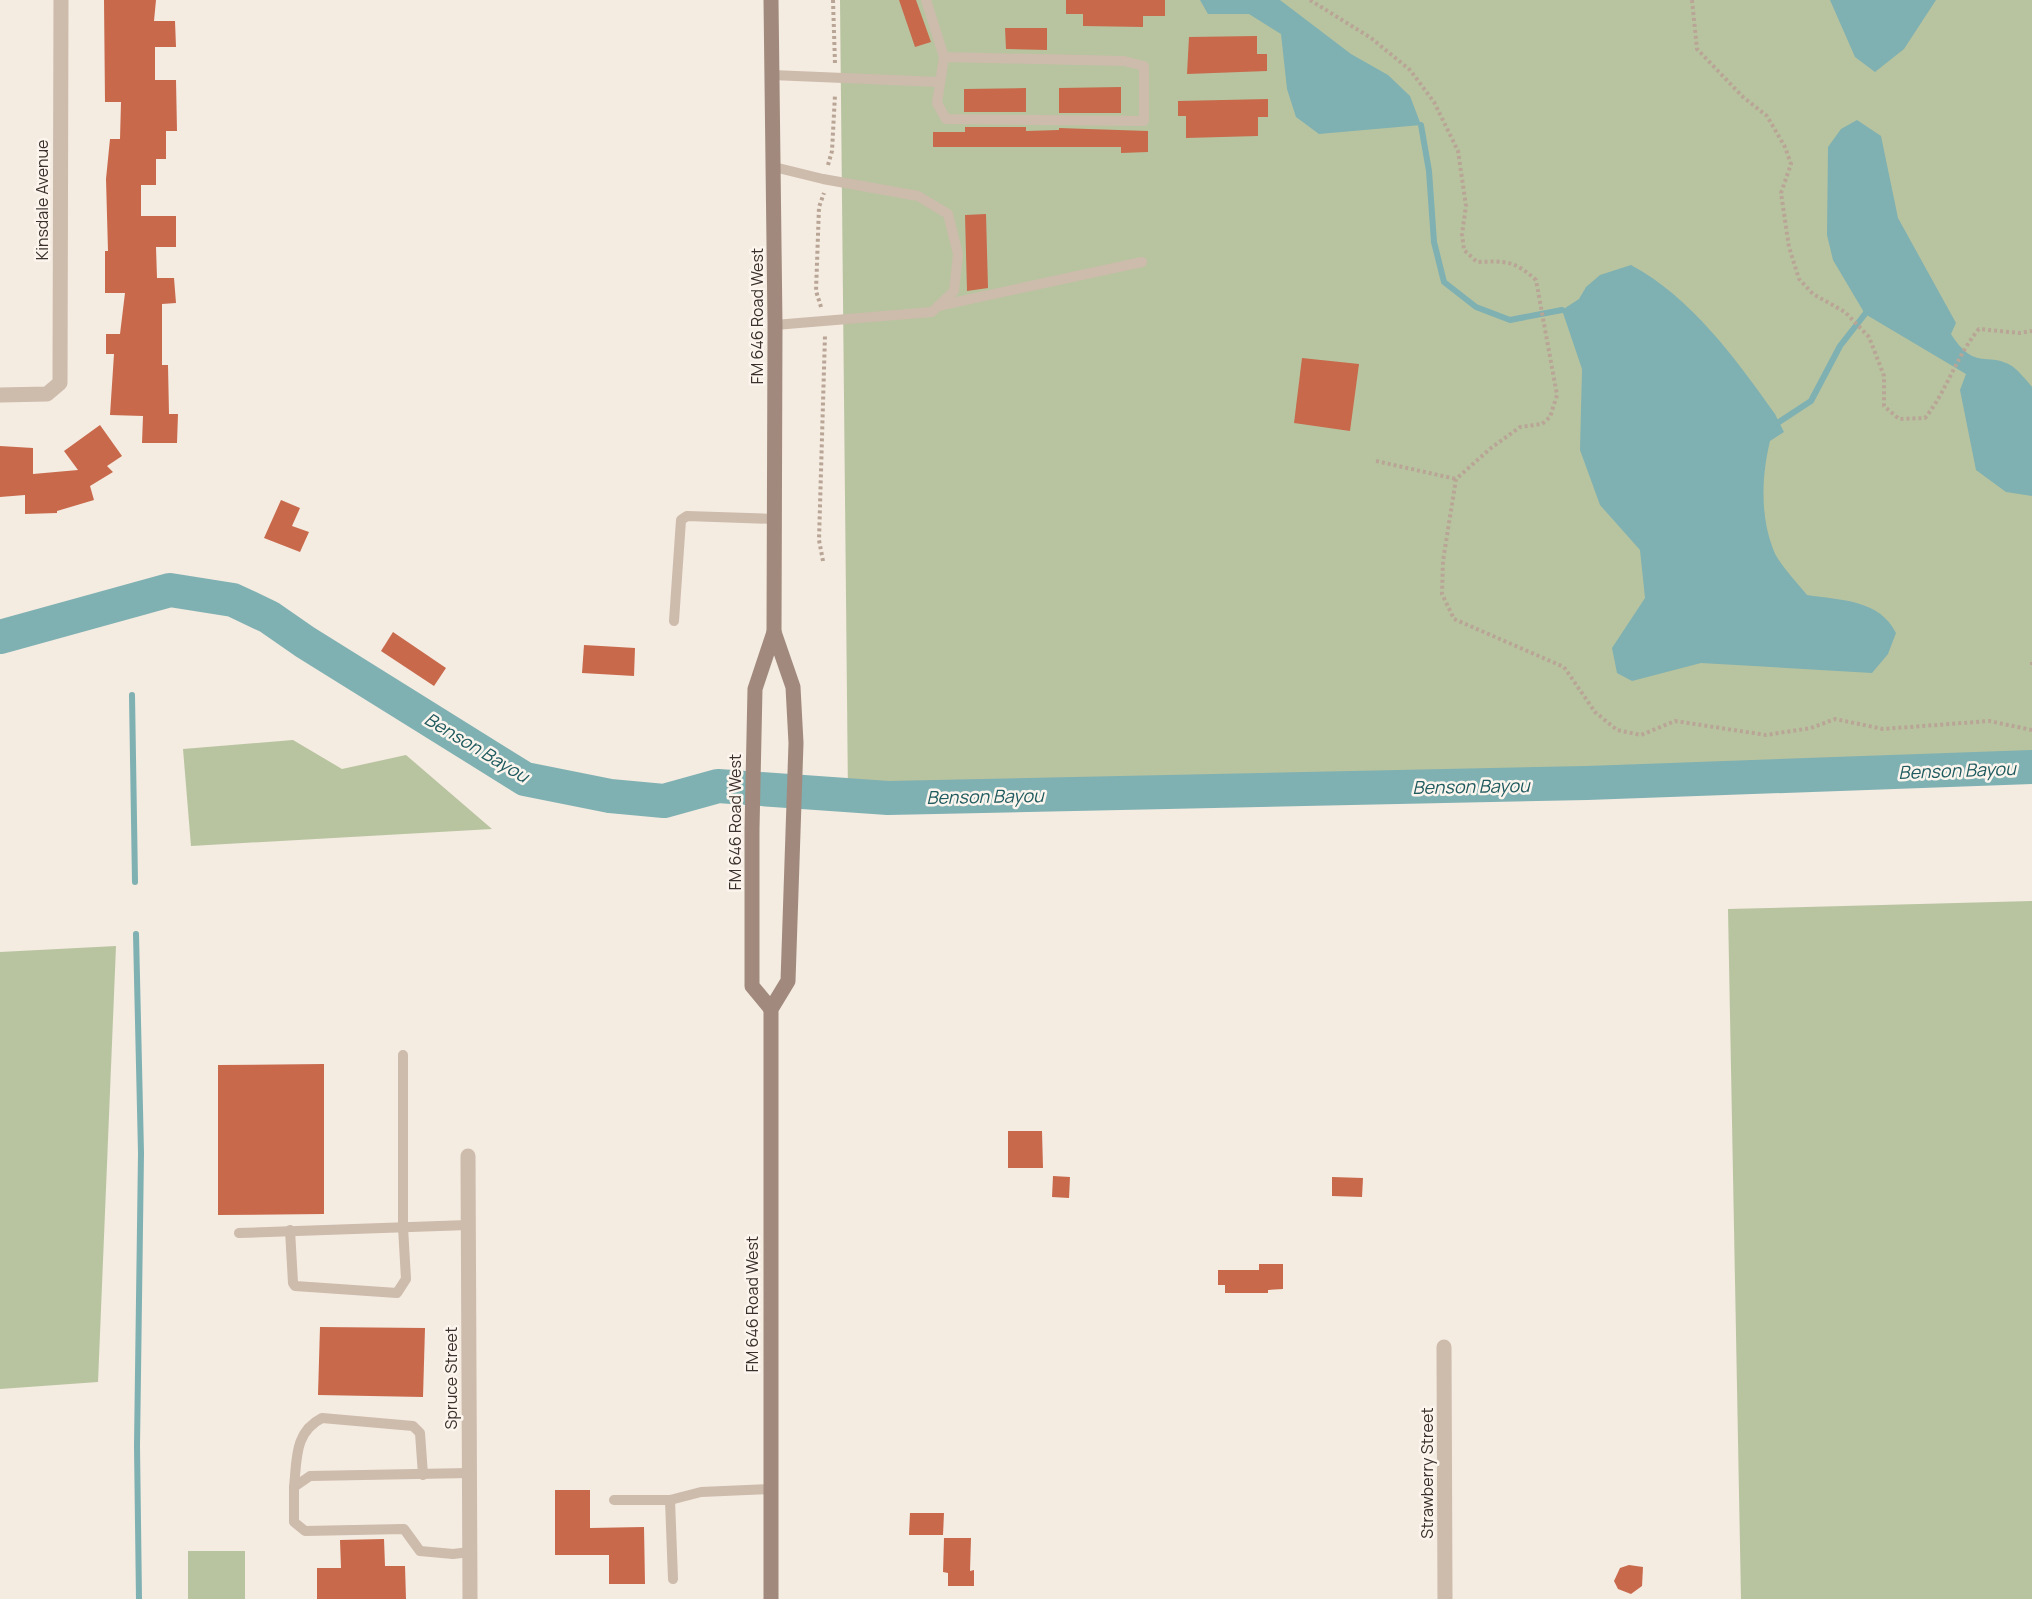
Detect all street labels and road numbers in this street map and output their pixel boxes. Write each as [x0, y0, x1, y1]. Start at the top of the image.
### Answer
street label: Kinsdale Avenue [31, 140, 53, 260]
street label: FM 646 Road West [746, 248, 768, 384]
street label: FM 646 Road West [724, 754, 746, 890]
street label: FM 646 Road West [741, 1236, 763, 1372]
street label: Spruce Street [440, 1327, 462, 1429]
street label: Strawberry Street [1416, 1407, 1438, 1539]

